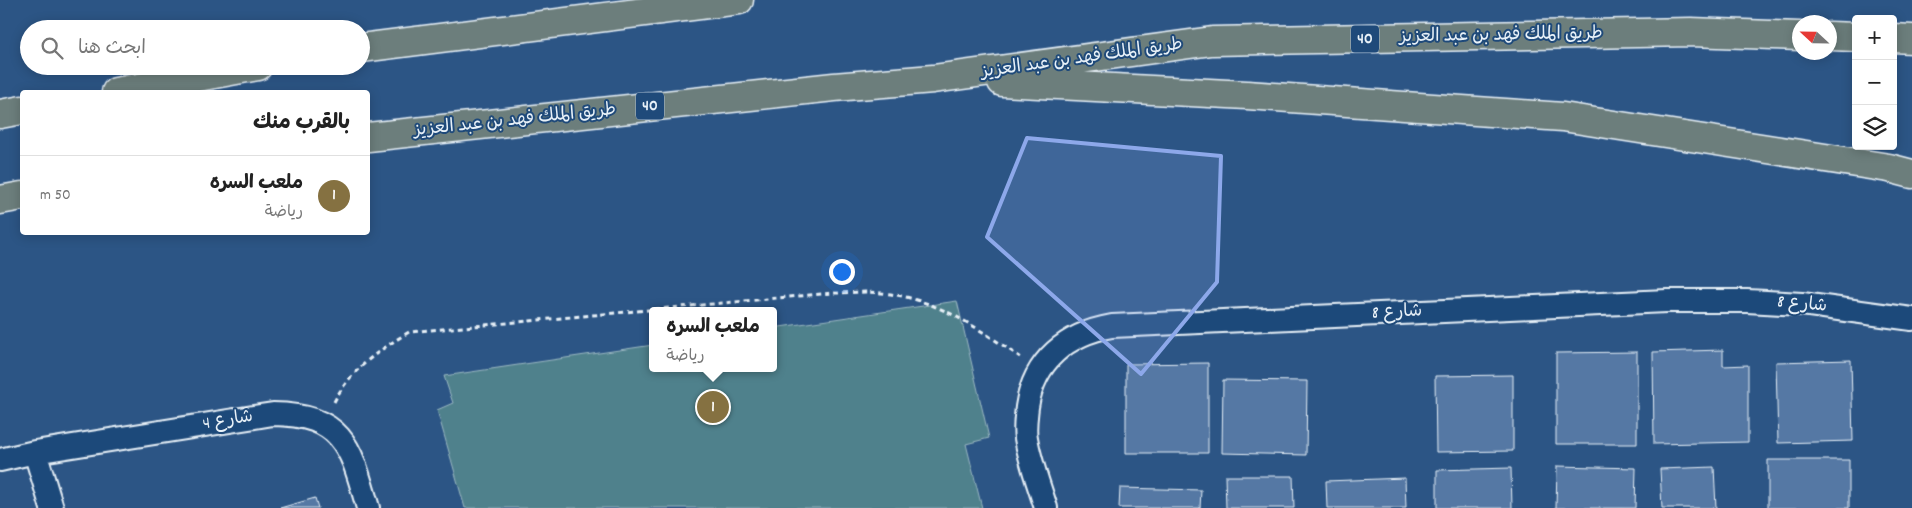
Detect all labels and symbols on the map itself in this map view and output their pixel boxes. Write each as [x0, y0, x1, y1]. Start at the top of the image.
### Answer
north arrow [1792, 15, 1837, 60]
street label: طريق الملك فهد بن عبد العزيز [1397, 22, 1603, 50]
road number: 40 [1351, 26, 1379, 52]
street label: طريق الملك فهد بن عبد العزيز [978, 32, 1184, 86]
road number: 40 [636, 92, 664, 120]
street label: طريق الملك فهد بن عبد العزيز [411, 98, 617, 144]
your location [829, 259, 855, 285]
street label: شارع 8 [1776, 290, 1828, 320]
street label: شارع 8 [1371, 299, 1423, 327]
pin: 1 [697, 388, 729, 426]
street label: شارع 4 [201, 405, 255, 437]

